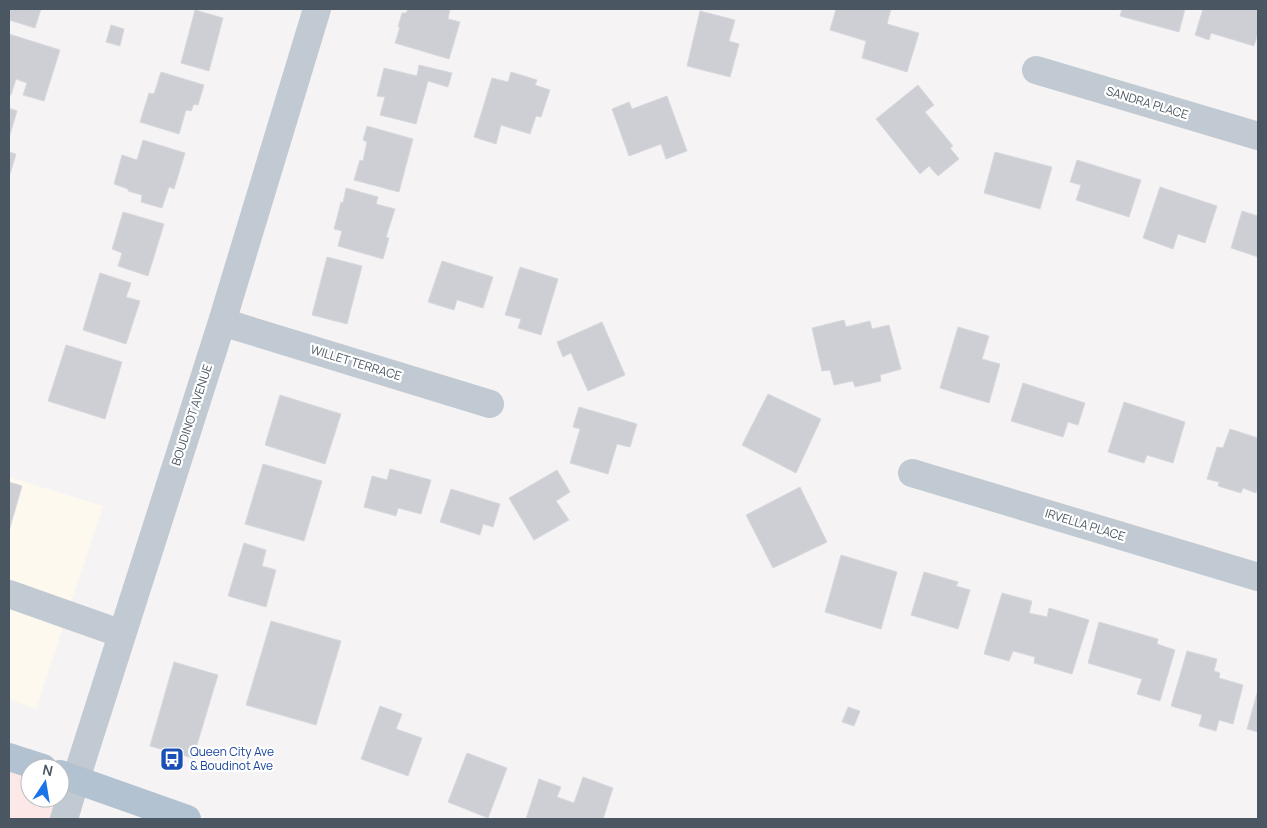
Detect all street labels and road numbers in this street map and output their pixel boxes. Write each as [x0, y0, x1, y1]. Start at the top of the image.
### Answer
street label: SANDRA PLACE [1104, 82, 1190, 123]
street label: WILLET TERRACE [309, 341, 404, 384]
street label: BOUDINOT AVENUE [167, 362, 216, 468]
street label: IRVELLA PLACE [1043, 504, 1127, 545]

